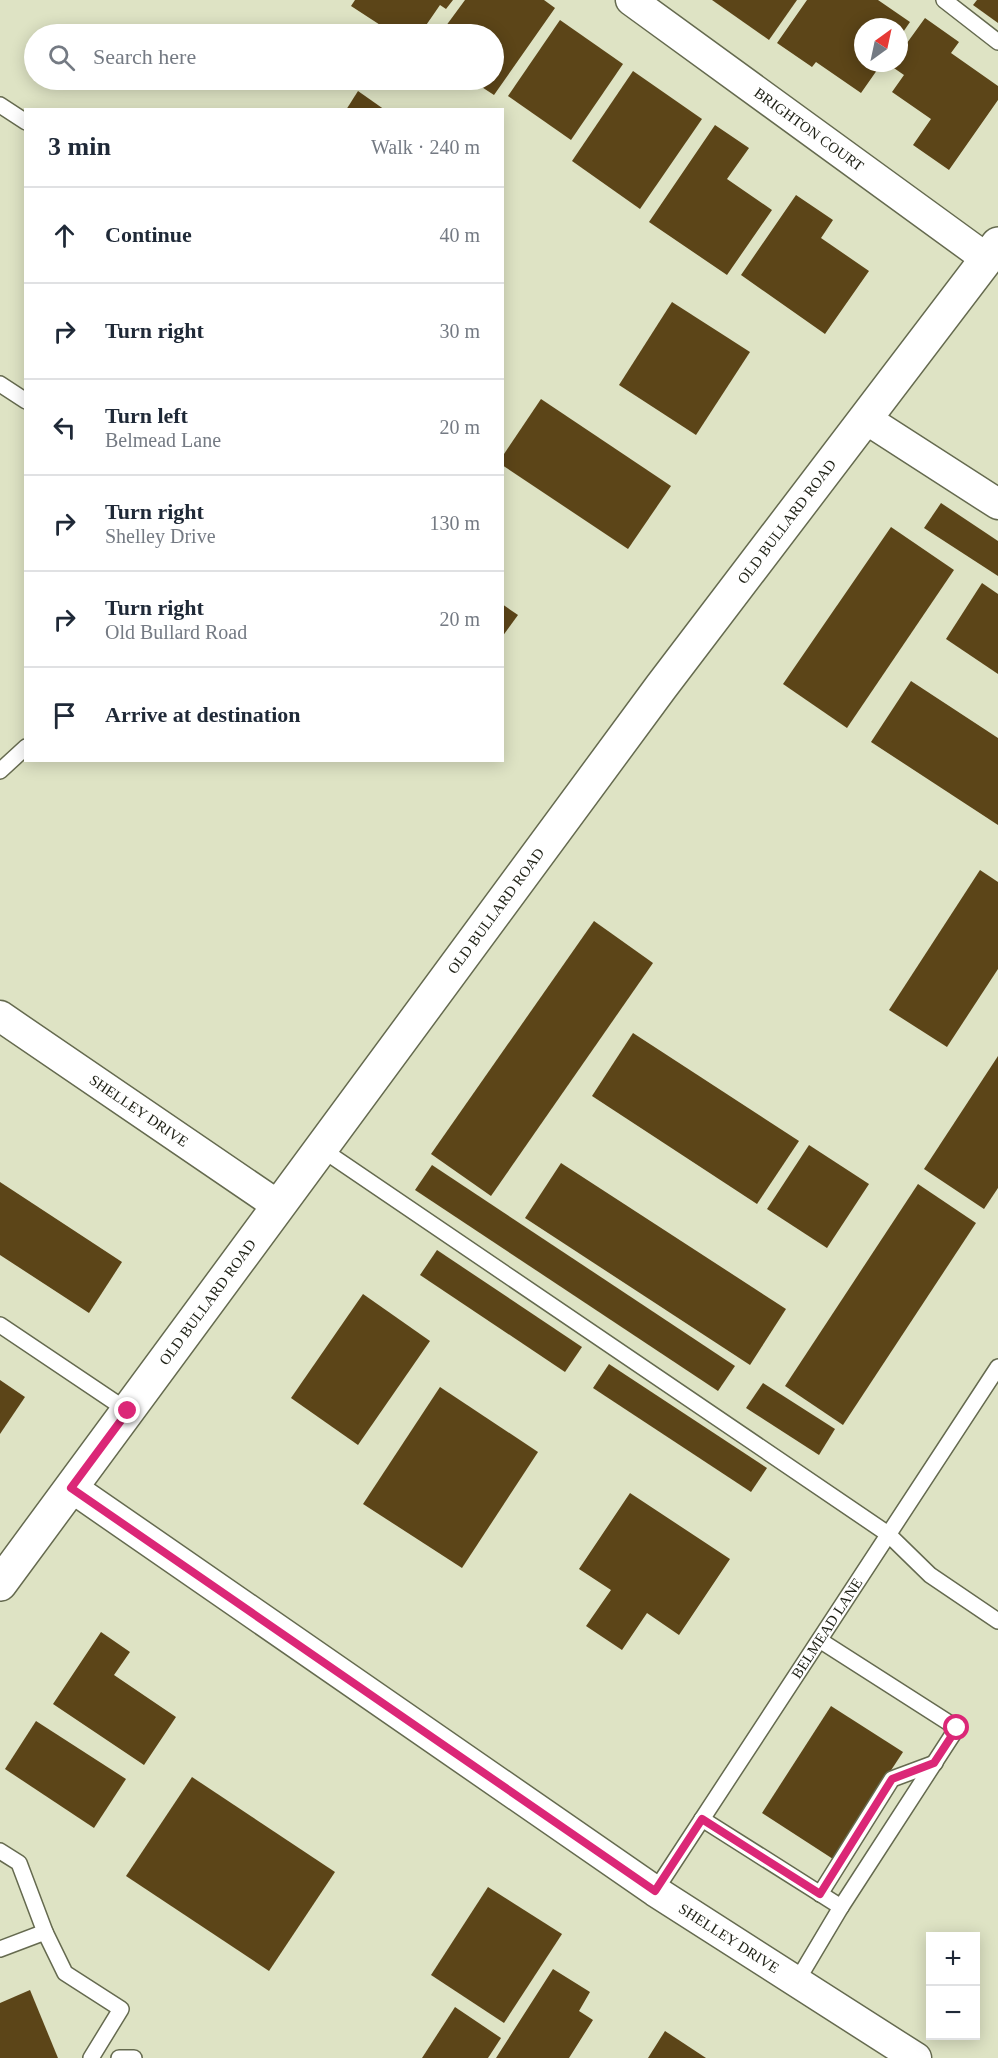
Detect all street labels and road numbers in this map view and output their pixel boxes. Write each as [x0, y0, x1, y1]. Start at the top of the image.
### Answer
street label: BRIGHTON COURT [751, 84, 867, 174]
street label: OLD BULLARD ROAD [734, 456, 839, 587]
street label: OLD BULLARD ROAD [444, 845, 548, 977]
street label: SHELLEY DRIVE [86, 1071, 191, 1150]
street label: OLD BULLARD ROAD [156, 1236, 259, 1368]
street label: BELMEAD LANE [788, 1575, 866, 1681]
street label: SHELLEY DRIVE [676, 1900, 782, 1976]

